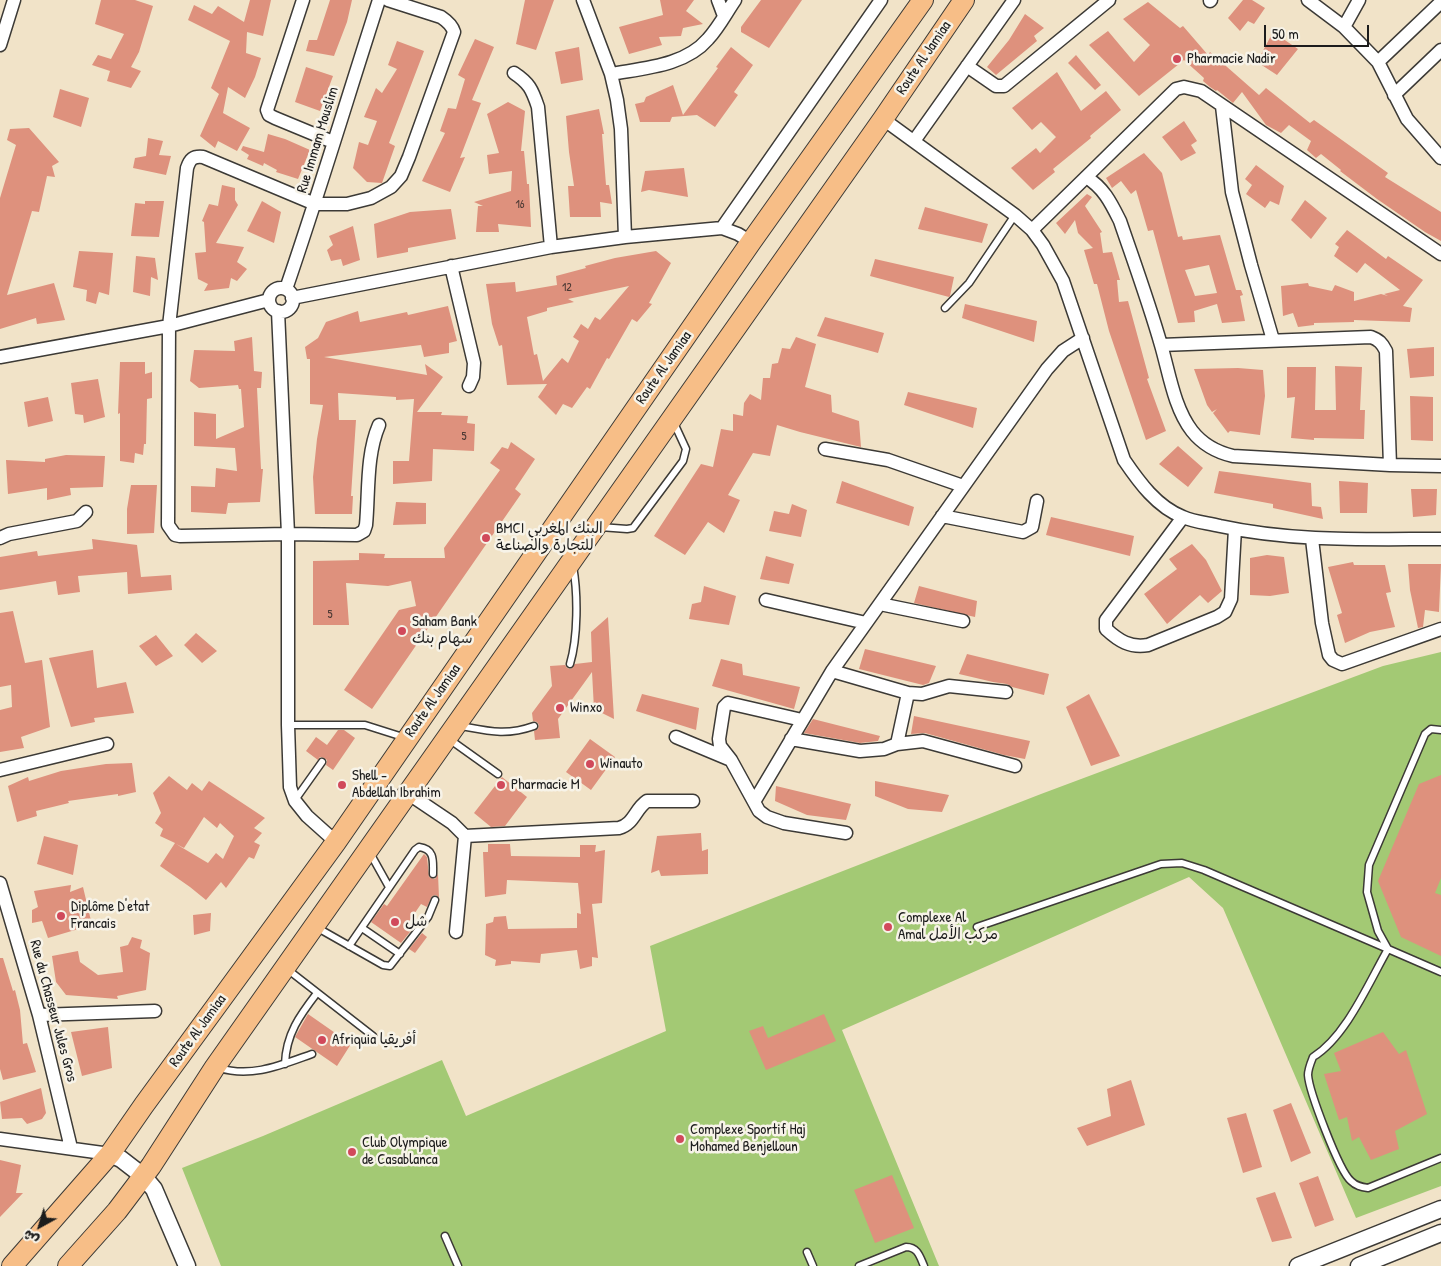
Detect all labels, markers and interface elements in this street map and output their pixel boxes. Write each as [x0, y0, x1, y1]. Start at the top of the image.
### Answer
scale bar [1266, 15, 1371, 47]
street label: Route Al Jamiaa [893, 18, 955, 98]
text: 50 m [1272, 23, 1299, 44]
place label: Pharmacie Nadir [1187, 50, 1276, 68]
marker: Pharmacie Nadir [1171, 53, 1183, 65]
street label: Rue Immam Mouslim [293, 85, 343, 195]
house number: 16 [515, 198, 525, 212]
house number: 12 [562, 281, 572, 295]
street label: Route Al Jamiaa [632, 328, 696, 408]
house number: 5 [461, 430, 467, 444]
place label: BMCI البنك المغربي للتجارة والصناعة [496, 520, 603, 555]
marker: BMCI البنك المغربي للتجارة والصناعة [480, 532, 492, 544]
house number: 5 [327, 608, 333, 622]
place label: Saham Bank سهام بنك [412, 613, 477, 648]
marker: Saham Bank سهام بنك [396, 625, 408, 637]
street label: Route Al Jamiaa [401, 661, 465, 741]
place label: Winxo [570, 699, 602, 717]
marker: Winxo [554, 702, 566, 714]
place label: Winauto [600, 755, 642, 773]
marker: Winauto [584, 758, 596, 770]
place label: Shell - Abdellah Ibrahim [352, 767, 441, 802]
place label: Pharmacie M [511, 776, 580, 794]
marker: Shell - Abdellah Ibrahim [336, 779, 348, 791]
marker: Pharmacie M [495, 779, 507, 791]
place label: Diplôme D'etat Francais [71, 898, 149, 933]
place label: Complexe Al Amal مركب الأمل [898, 909, 998, 944]
marker: Diplôme D'etat Francais [55, 910, 67, 922]
place label: شل [405, 913, 427, 931]
marker: شل [389, 916, 401, 928]
marker: Complexe Al Amal مركب الأمل [882, 921, 894, 933]
street label: Rue du Chasseur Jules Gros [25, 938, 81, 1084]
street label: Route Al Jamiaa [166, 991, 230, 1071]
place label: Afriquia أفريقيا [332, 1031, 416, 1049]
marker: Afriquia أفريقيا [316, 1034, 328, 1046]
place label: Complexe Sportif Haj Mohamed Benjelloun [690, 1121, 806, 1156]
marker: Complexe Sportif Haj Mohamed Benjelloun [674, 1133, 686, 1145]
place label: Club Olympique de Casablanca [362, 1134, 447, 1169]
marker: Club Olympique de Casablanca [346, 1146, 358, 1158]
north arrow [15, 1201, 65, 1251]
text: ش [18, 1226, 42, 1250]

